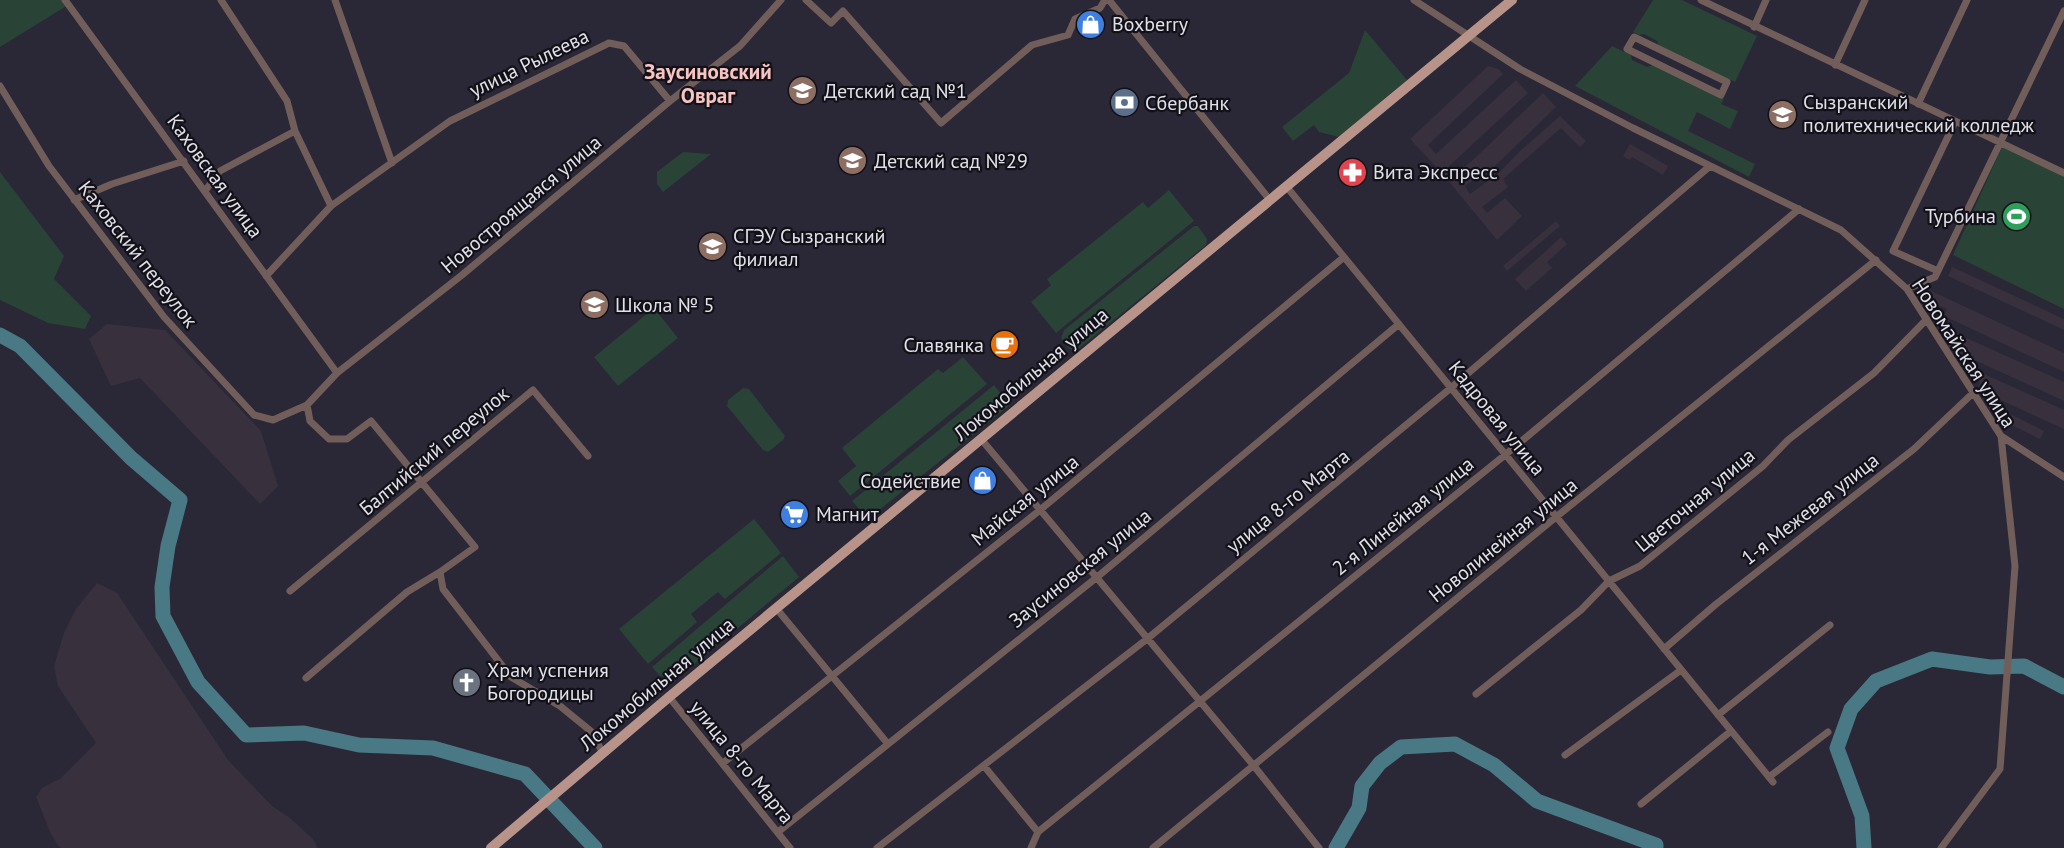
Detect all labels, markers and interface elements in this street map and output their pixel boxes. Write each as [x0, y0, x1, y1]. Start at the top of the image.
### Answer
shop icon: Boxberry [1075, 8, 1107, 40]
place label: Boxberry [1112, 11, 1189, 37]
street label: улица Рылеева [465, 23, 593, 103]
district label: Заусиновский Овраг [644, 58, 772, 109]
school or university icon: Детский сад №1 [787, 75, 819, 107]
place label: Детский сад №1 [824, 78, 967, 104]
bank icon: Сбербанк [1108, 87, 1140, 119]
place label: Сызранский политехнический колледж [1803, 89, 2035, 138]
place label: Сбербанк [1145, 90, 1230, 116]
school or university icon: Сызранский политехнический колледж [1766, 98, 1798, 130]
street label: Каховская улица [161, 109, 269, 243]
street label: Новостроящаяся улица [435, 129, 607, 279]
school or university icon: Детский сад №29 [837, 145, 869, 177]
place label: Детский сад №29 [874, 148, 1028, 174]
pharmacy icon: Вита Экспресс [1336, 156, 1368, 188]
place label: Вита Экспресс [1373, 159, 1498, 185]
street label: Каховский переулок [73, 175, 204, 333]
sports icon: Турбина [2001, 200, 2033, 232]
place label: Турбина [1925, 203, 1996, 229]
place label: СГЭУ Сызранский филиал [733, 223, 885, 272]
school or university icon: СГЭУ Сызранский филиал [696, 231, 728, 263]
street label: Новомайская улица [1906, 273, 2022, 433]
school or university icon: Школа № 5 [578, 289, 610, 321]
place label: Школа № 5 [615, 292, 715, 318]
street label: Локомобильная улица [947, 302, 1114, 447]
cafe icon: Славянка [989, 329, 1021, 361]
place label: Славянка [903, 332, 984, 358]
street label: Кадровая улица [1443, 355, 1551, 481]
street label: Балтийский переулок [354, 381, 514, 521]
street label: Цветочная улица [1630, 442, 1760, 558]
street label: улица 8-го Марта [1221, 443, 1355, 559]
street label: 1-я Межевая улица [1736, 447, 1884, 571]
street label: Майская улица [966, 449, 1084, 551]
street label: 2-я Линейная улица [1327, 451, 1479, 581]
shop icon: Содействие [966, 465, 998, 497]
place label: Содействие [860, 468, 961, 494]
street label: Новолинейная улица [1423, 472, 1583, 608]
supermarket icon: Магнит [779, 498, 811, 530]
place label: Магнит [816, 501, 879, 527]
street label: Заусиновская улица [1004, 503, 1156, 633]
street label: Локомобильная улица [573, 612, 740, 757]
place label: Храм успения Богородицы [487, 657, 609, 706]
church icon: Храм успения Богородицы [450, 666, 482, 698]
street label: улица 8-го Марта [684, 695, 800, 829]

